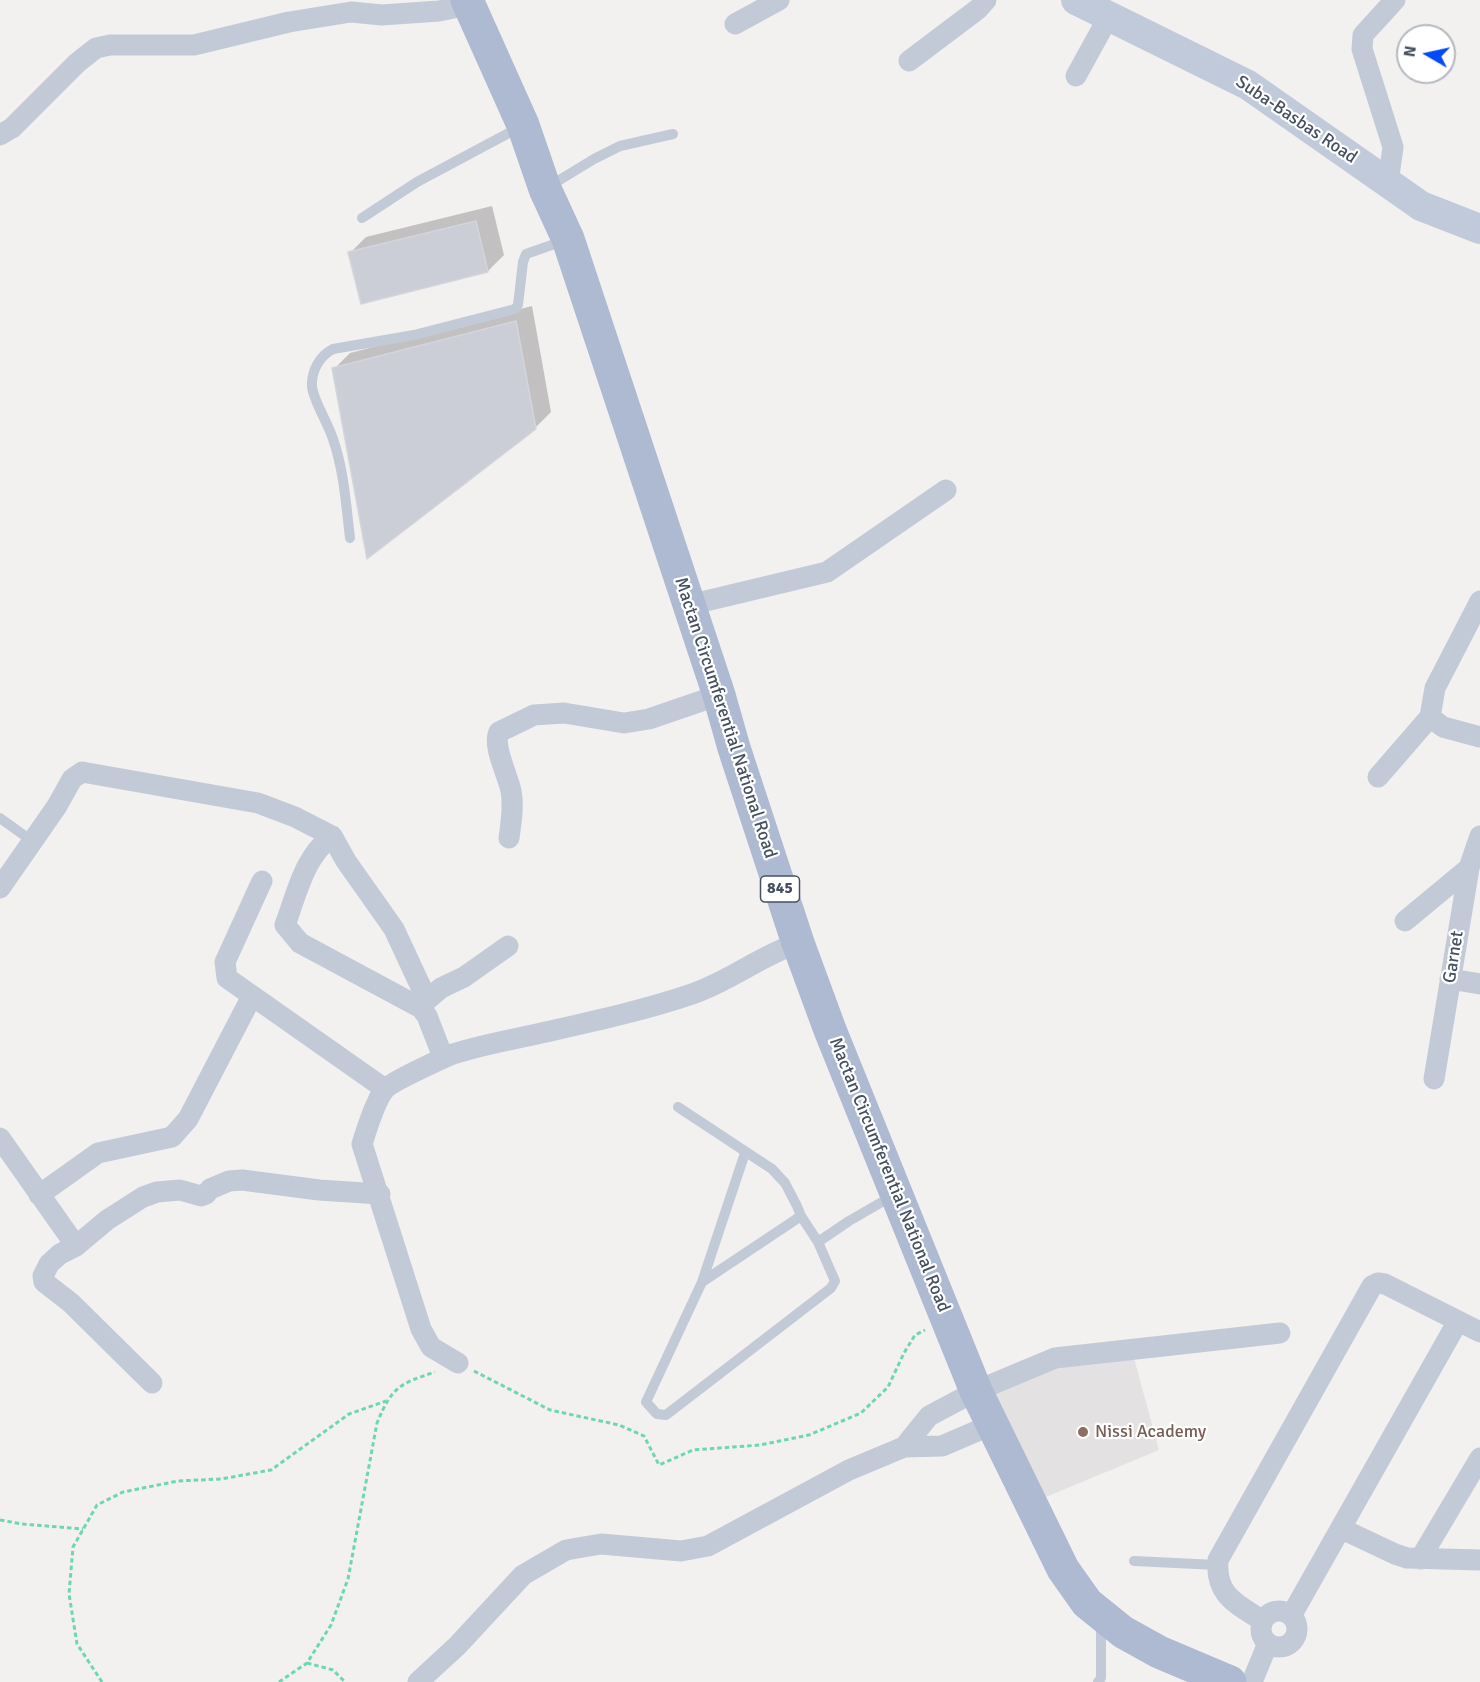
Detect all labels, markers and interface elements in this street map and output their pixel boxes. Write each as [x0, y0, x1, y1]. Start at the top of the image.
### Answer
north arrow [1396, 24, 1456, 84]
text: N [1399, 44, 1421, 59]
street label: Suba-Basbas Road [1231, 71, 1361, 169]
street label: Mactan Circumferential National Road [669, 575, 781, 861]
road number: 845 [760, 876, 800, 902]
street label: Garnet [1439, 929, 1469, 985]
street label: Mactan Circumferential National Road [824, 1035, 954, 1315]
place label: Nissi Academy [1095, 1421, 1206, 1443]
marker: Nissi Academy [1076, 1425, 1090, 1439]

